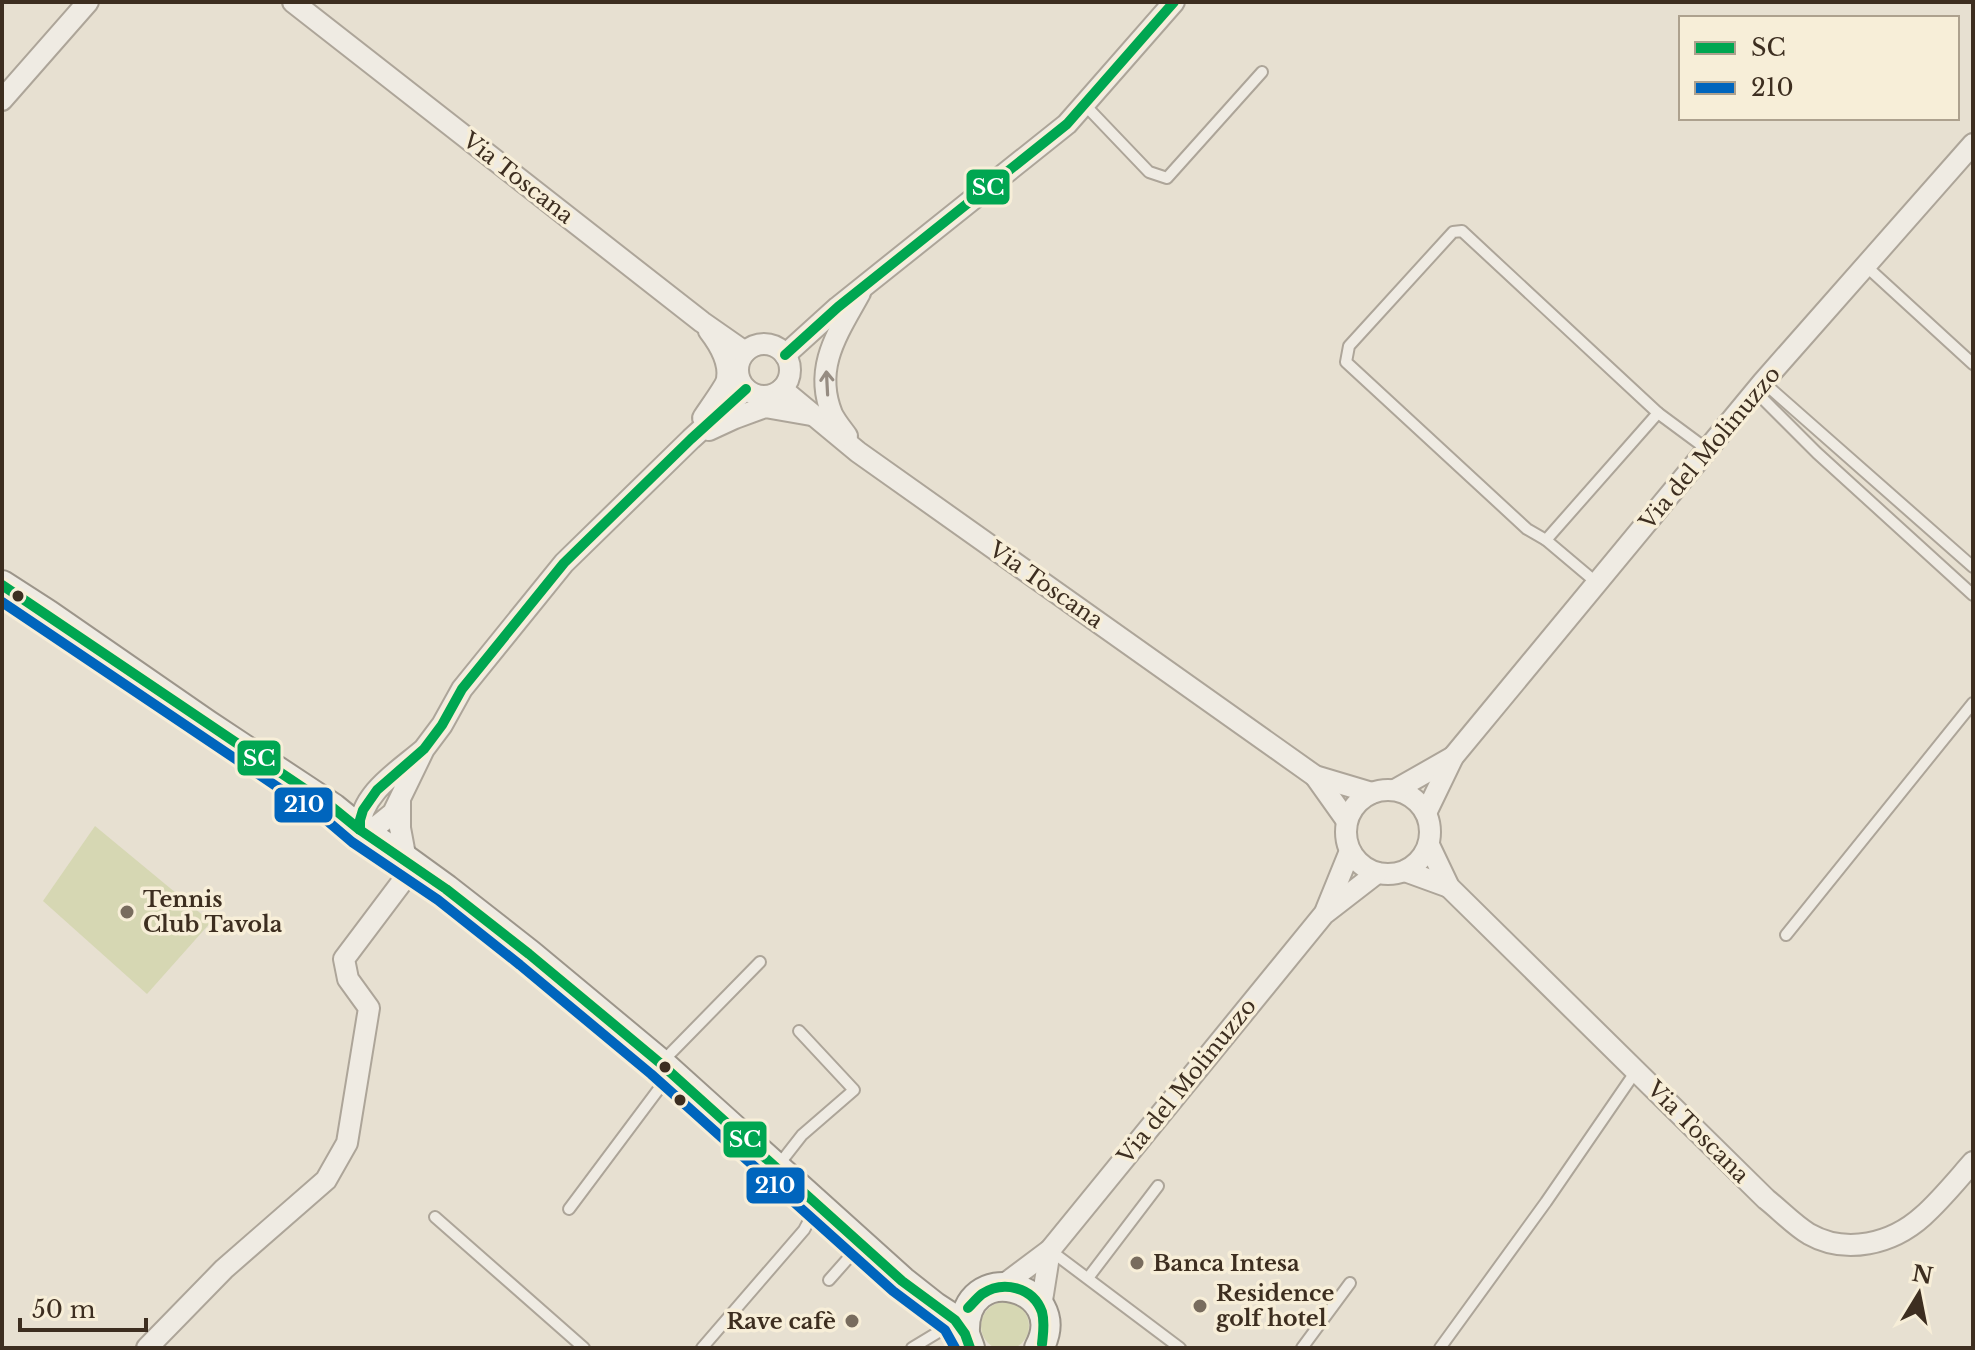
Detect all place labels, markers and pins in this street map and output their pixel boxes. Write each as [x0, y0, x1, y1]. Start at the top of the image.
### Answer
unlabelled marker [10, 588, 26, 604]
place label: Tennis Club Tavola [143, 886, 283, 938]
marker: Tennis Club Tavola [118, 903, 136, 921]
unlabelled marker [657, 1059, 673, 1075]
unlabelled marker [672, 1092, 688, 1108]
place label: Banca Intesa [1153, 1250, 1300, 1277]
marker: Banca Intesa [1128, 1254, 1146, 1272]
place label: Residence golf hotel [1216, 1280, 1334, 1332]
marker: Residence golf hotel [1191, 1297, 1209, 1315]
place label: Rave cafè [726, 1308, 836, 1335]
marker: Rave cafè [843, 1312, 861, 1330]

